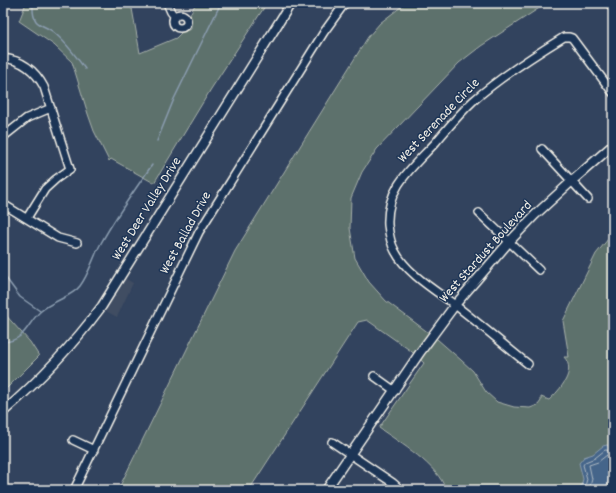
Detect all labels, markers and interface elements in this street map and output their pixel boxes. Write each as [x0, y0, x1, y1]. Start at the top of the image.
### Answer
street label: West Serenade Circle [393, 74, 485, 168]
street label: West Deer Valley Drive [107, 154, 187, 264]
street label: West Ballad Drive [155, 188, 217, 278]
street label: West Stardust Boulevard [435, 197, 537, 307]

